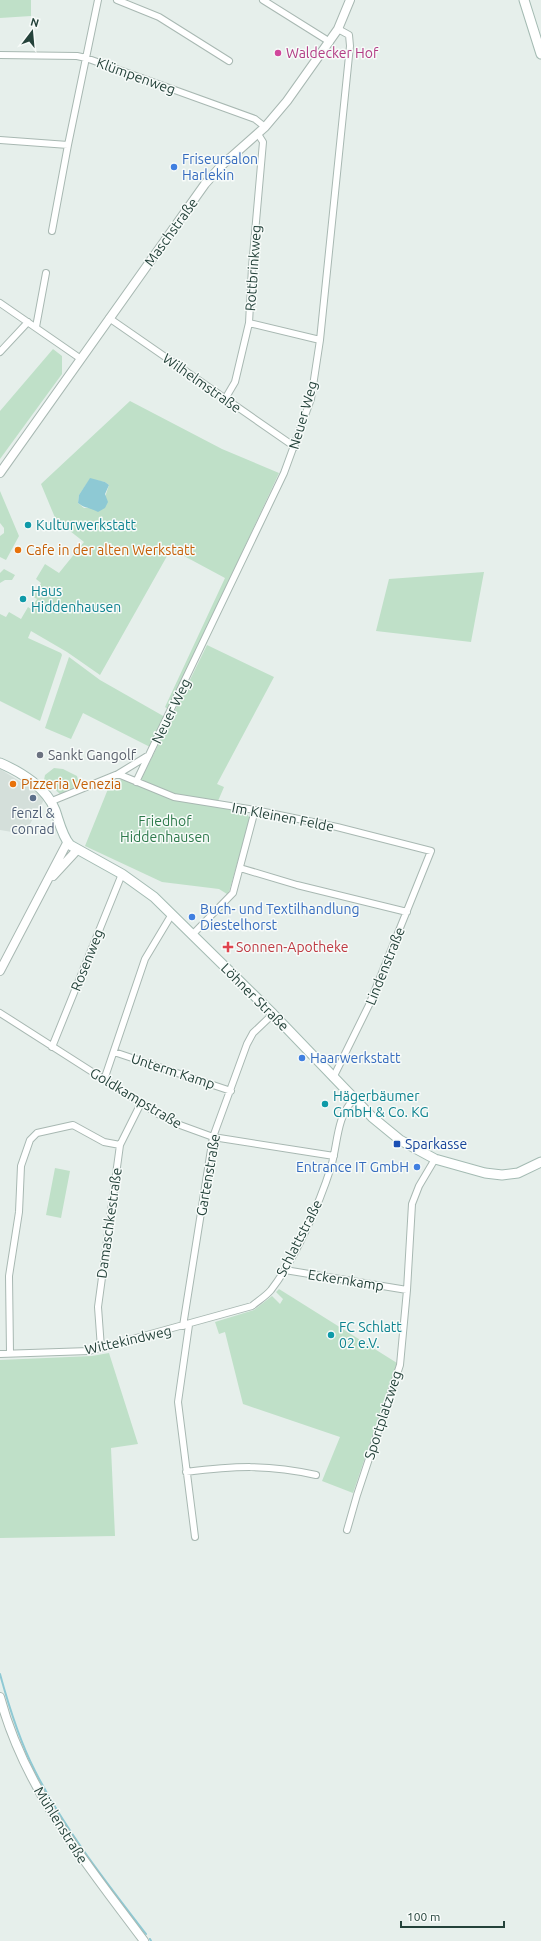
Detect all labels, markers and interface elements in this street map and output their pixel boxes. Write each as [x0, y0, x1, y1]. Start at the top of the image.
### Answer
north arrow [12, 12, 52, 52]
text: N [29, 15, 40, 29]
place label: Waldecker Hof [286, 45, 379, 61]
marker: Waldecker Hof [273, 48, 283, 58]
street label: Klümpenweg [94, 54, 178, 98]
place label: Friseursalon Harlekin [182, 151, 258, 183]
marker: Friseursalon Harlekin [169, 162, 179, 172]
street label: Maschstraße [141, 195, 201, 269]
street label: Rottbrinkweg [242, 224, 264, 312]
street label: Wilhelmstraße [160, 350, 244, 416]
street label: Neuer Weg [286, 379, 320, 451]
place label: Kulturwerkstatt [36, 517, 136, 533]
marker: Kulturwerkstatt [23, 520, 33, 530]
place label: Cafe in der alten Werkstatt [26, 542, 195, 558]
marker: Cafe in der alten Werkstatt [13, 545, 23, 555]
place label: Haus Hiddenhausen [31, 583, 121, 615]
marker: Haus Hiddenhausen [18, 594, 28, 604]
street label: Neuer Weg [148, 676, 194, 746]
place label: Sankt Gangolf [48, 747, 137, 763]
marker: Sankt Gangolf [35, 750, 45, 760]
place label: Pizzeria Venezia [21, 776, 121, 792]
marker: Pizzeria Venezia [8, 779, 18, 789]
marker: fenzl & conrad [28, 793, 38, 803]
street label: Im Kleinen Felde [231, 799, 335, 835]
place label: fenzl & conrad [11, 805, 56, 837]
park label: Friedhof Hiddenhausen [120, 813, 210, 845]
place label: Buch- und Textilhandlung Diestelhorst [200, 901, 360, 933]
marker: Buch- und Textilhandlung Diestelhorst [187, 912, 197, 922]
street label: Lindenstraße [362, 925, 408, 1007]
street label: Rosenweg [67, 927, 107, 993]
place label: Sonnen-Apotheke [236, 939, 349, 955]
marker: Sonnen-Apotheke [223, 942, 233, 952]
street label: Löhner Straße [218, 960, 292, 1034]
street label: Unterm Kamp [129, 1050, 217, 1092]
place label: Haarwerkstatt [310, 1050, 401, 1066]
marker: Haarwerkstatt [297, 1053, 307, 1063]
street label: Goldkampstraße [87, 1064, 185, 1132]
place label: Hägerbäumer GmbH & Co. KG [333, 1088, 429, 1120]
marker: Hägerbäumer GmbH & Co. KG [320, 1099, 330, 1109]
street label: Gartenstraße [193, 1133, 223, 1217]
place label: Sparkasse [405, 1136, 467, 1152]
marker: Sparkasse [392, 1139, 402, 1149]
place label: Entrance IT GmbH [296, 1159, 409, 1175]
marker: Entrance IT GmbH [412, 1162, 422, 1172]
street label: Damaschkestraße [93, 1167, 125, 1279]
street label: Schlattstraße [273, 1197, 325, 1279]
street label: Eckernkamp [307, 1266, 385, 1294]
place label: FC Schlatt 02 e.V. [339, 1319, 402, 1351]
street label: Wittekindweg [83, 1322, 173, 1358]
marker: FC Schlatt 02 e.V. [326, 1330, 336, 1340]
street label: Sportplatzweg [361, 1369, 405, 1461]
street label: Mühlenstraße [31, 1784, 91, 1866]
scale bar [401, 1903, 504, 1929]
text: 100 m [407, 1910, 440, 1923]

